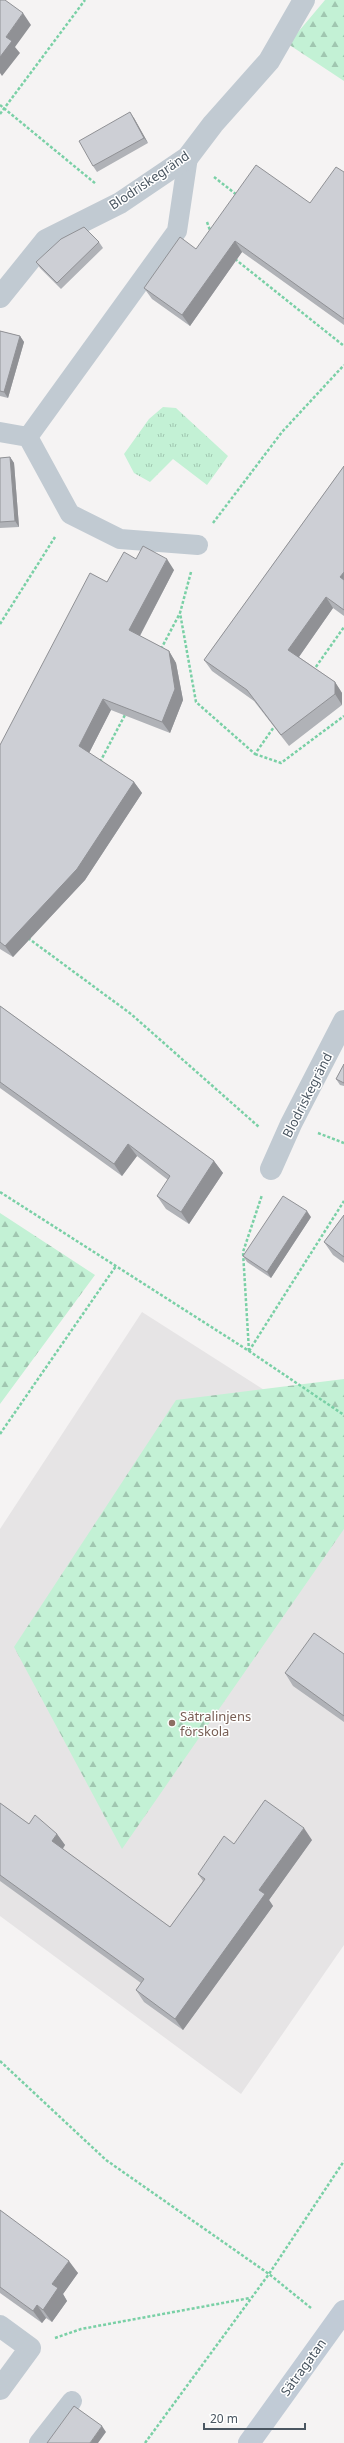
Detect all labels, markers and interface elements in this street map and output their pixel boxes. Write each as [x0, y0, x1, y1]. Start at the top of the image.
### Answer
street label: Blodriskegränd [105, 146, 193, 214]
street label: Blodriskegränd [278, 1049, 336, 1141]
place label: Sätralinjens förskola [180, 1707, 251, 1740]
marker: Sätralinjens förskola [167, 1718, 177, 1728]
street label: Sätragatan [276, 2335, 330, 2399]
scale bar [204, 2405, 305, 2431]
text: 20 m [210, 2410, 238, 2427]

